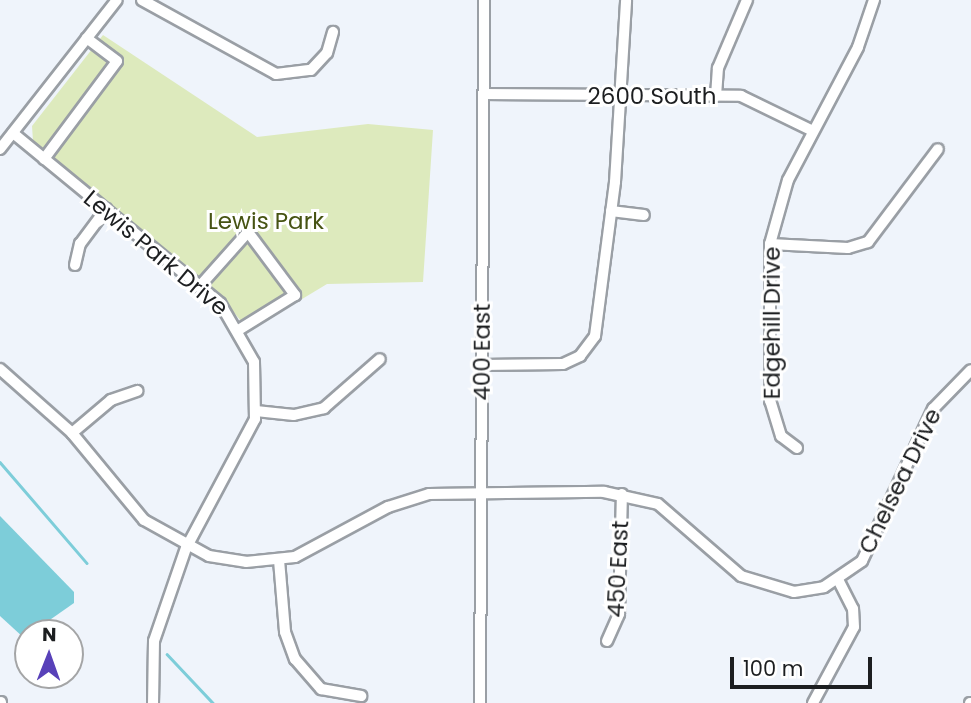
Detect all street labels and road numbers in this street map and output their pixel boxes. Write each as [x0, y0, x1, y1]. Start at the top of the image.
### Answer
street label: 2600 South [588, 82, 716, 110]
street label: Lewis Park Drive [78, 185, 234, 321]
street label: Edgehill Drive [758, 247, 786, 399]
street label: 400 East [468, 303, 496, 401]
street label: Chelsea Drive [853, 404, 947, 558]
street label: 450 East [602, 520, 634, 618]

